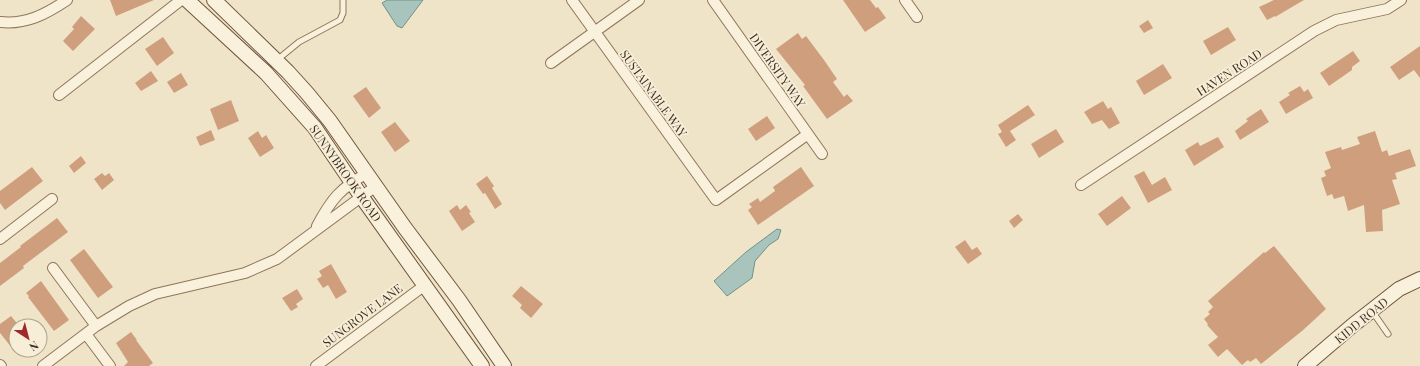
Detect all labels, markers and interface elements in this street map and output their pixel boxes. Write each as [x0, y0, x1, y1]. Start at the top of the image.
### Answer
street label: DIVERSITY WAY [747, 30, 810, 111]
street label: HAVEN ROAD [1193, 45, 1265, 99]
street label: SUSTAINABLE WAY [617, 46, 691, 140]
street label: SUNNYBROOK ROAD [306, 121, 386, 225]
street label: SUNGROVE LANE [319, 280, 405, 350]
street label: KIDD ROAD [1331, 293, 1391, 347]
north arrow [8, 318, 48, 358]
text: N [27, 338, 42, 355]

